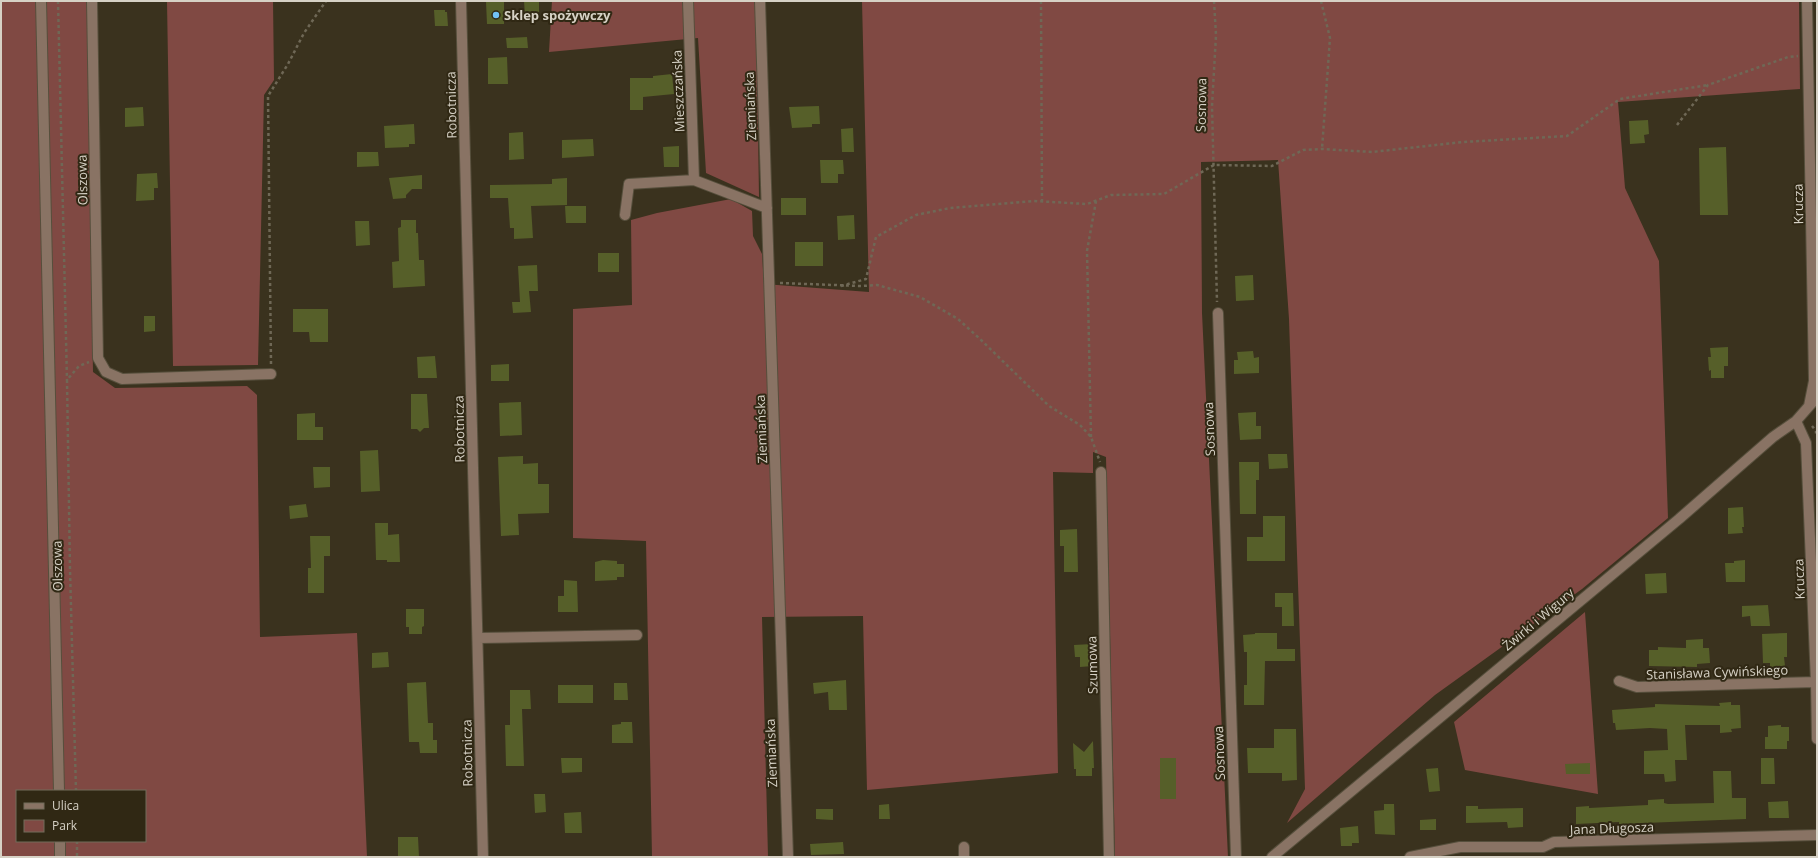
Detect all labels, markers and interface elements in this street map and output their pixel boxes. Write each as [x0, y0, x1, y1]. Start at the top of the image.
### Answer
place label: Sklep spożywczy [504, 6, 611, 24]
marker: Sklep spożywczy [491, 10, 501, 20]
street label: Mieszczańska [668, 50, 688, 132]
street label: Robotnicza [441, 71, 461, 139]
street label: Ziemiańska [740, 71, 760, 141]
street label: Sosnowa [1192, 78, 1210, 132]
street label: Olszowa [73, 154, 91, 206]
street label: Krucza [1789, 183, 1807, 225]
street label: Ziemiańska [751, 394, 771, 464]
street label: Robotnicza [449, 395, 469, 463]
street label: Sosnowa [1199, 402, 1219, 456]
street label: Olszowa [48, 540, 66, 592]
street label: Krucza [1789, 558, 1809, 600]
street label: Żwirki i Wigury [1498, 583, 1578, 654]
street label: Szumowa [1082, 636, 1102, 694]
street label: Stanisława Cywińskiego [1646, 661, 1789, 683]
street label: Ziemiańska [761, 718, 781, 788]
street label: Robotnicza [457, 719, 477, 787]
street label: Sosnowa [1209, 726, 1229, 780]
legend [16, 790, 146, 842]
text: Ulica [52, 797, 79, 814]
text: Park [52, 817, 78, 834]
street label: Jana Długosza [1568, 818, 1654, 839]

